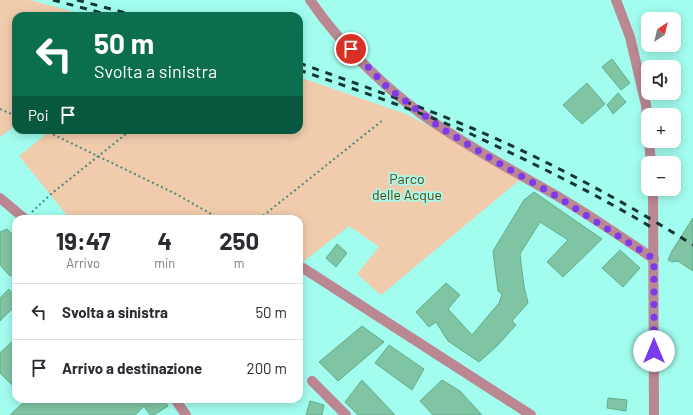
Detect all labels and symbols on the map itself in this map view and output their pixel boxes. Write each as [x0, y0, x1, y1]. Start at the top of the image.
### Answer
north arrow [641, 12, 681, 52]
pin [334, 32, 368, 66]
park label: Parco delle Acque [372, 170, 442, 203]
position arrow [633, 330, 675, 372]

